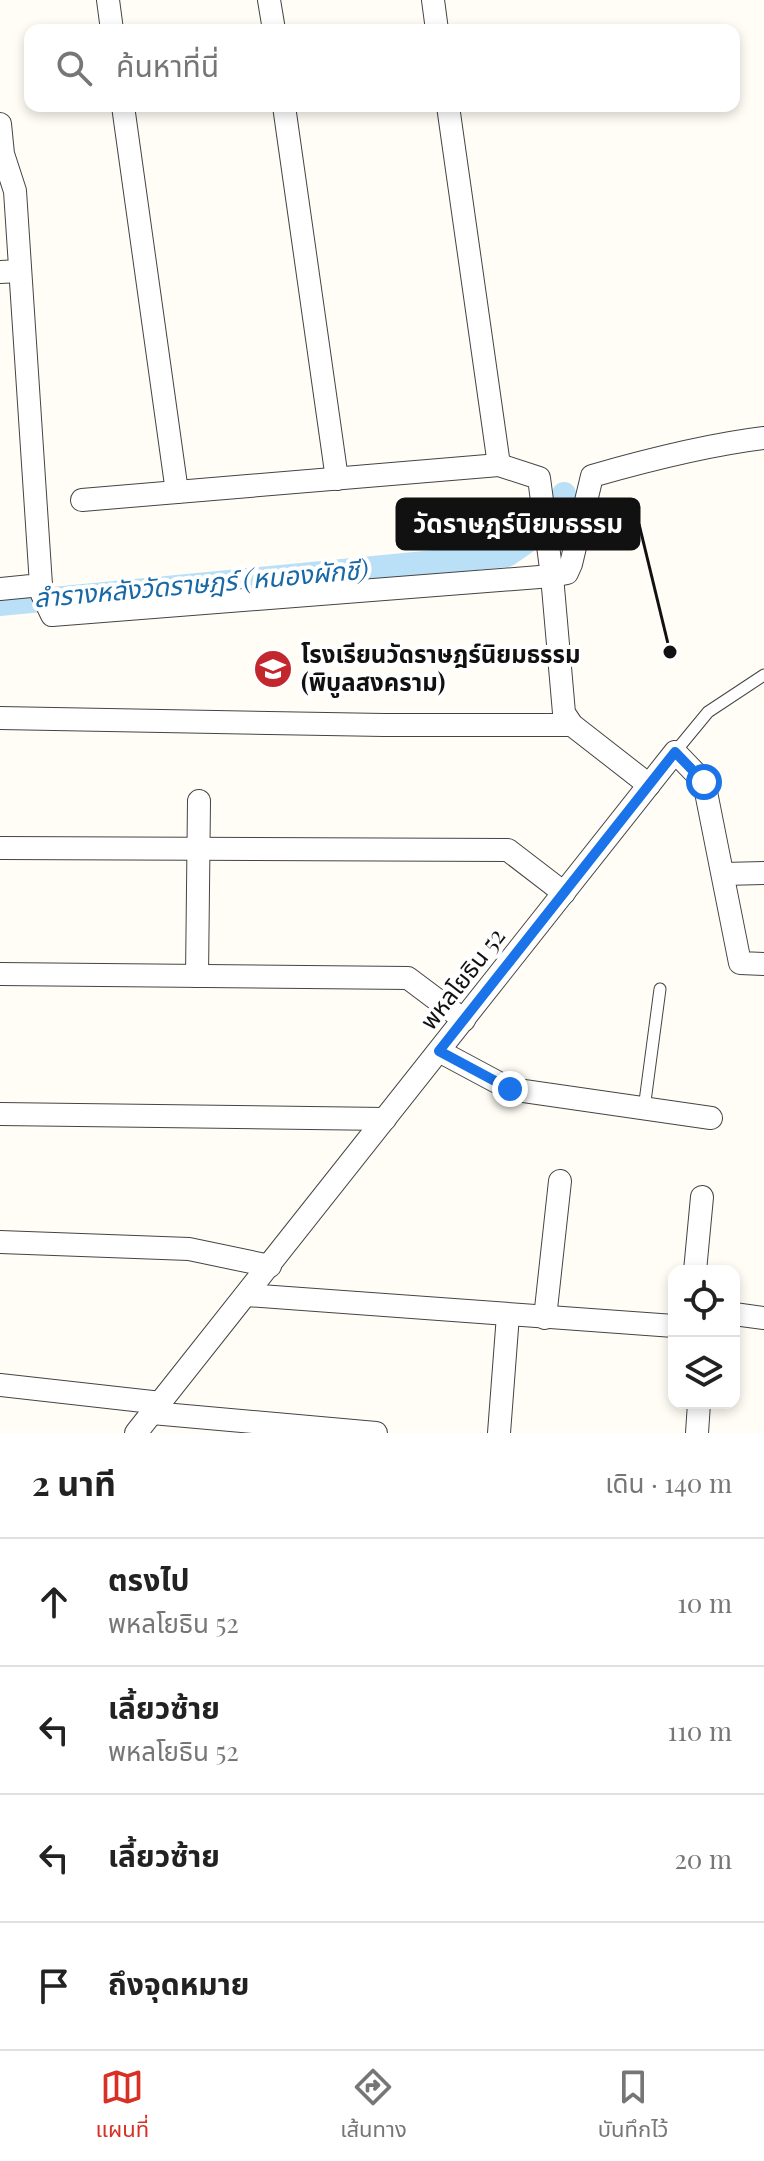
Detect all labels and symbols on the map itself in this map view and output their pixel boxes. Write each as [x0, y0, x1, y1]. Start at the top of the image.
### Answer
callout: วัดราษฎร์นิยมธรรม [397, 499, 639, 549]
text: วัดราษฎร์นิยมธรรม [413, 505, 623, 540]
water label: ลำรางหลังวัดราษฎร์ (หนองผักชี) [32, 550, 370, 615]
place label: โรงเรียนวัดราษฎร์นิยมธรรม (พิบูลสงคราม) [301, 637, 580, 698]
school or university icon: โรงเรียนวัดราษฎร์นิยมธรรม (พิบูลสงคราม) [252, 648, 294, 690]
route start [686, 764, 722, 800]
street label: พหลโยธิน 52 [412, 920, 511, 1035]
route end [492, 1071, 528, 1107]

